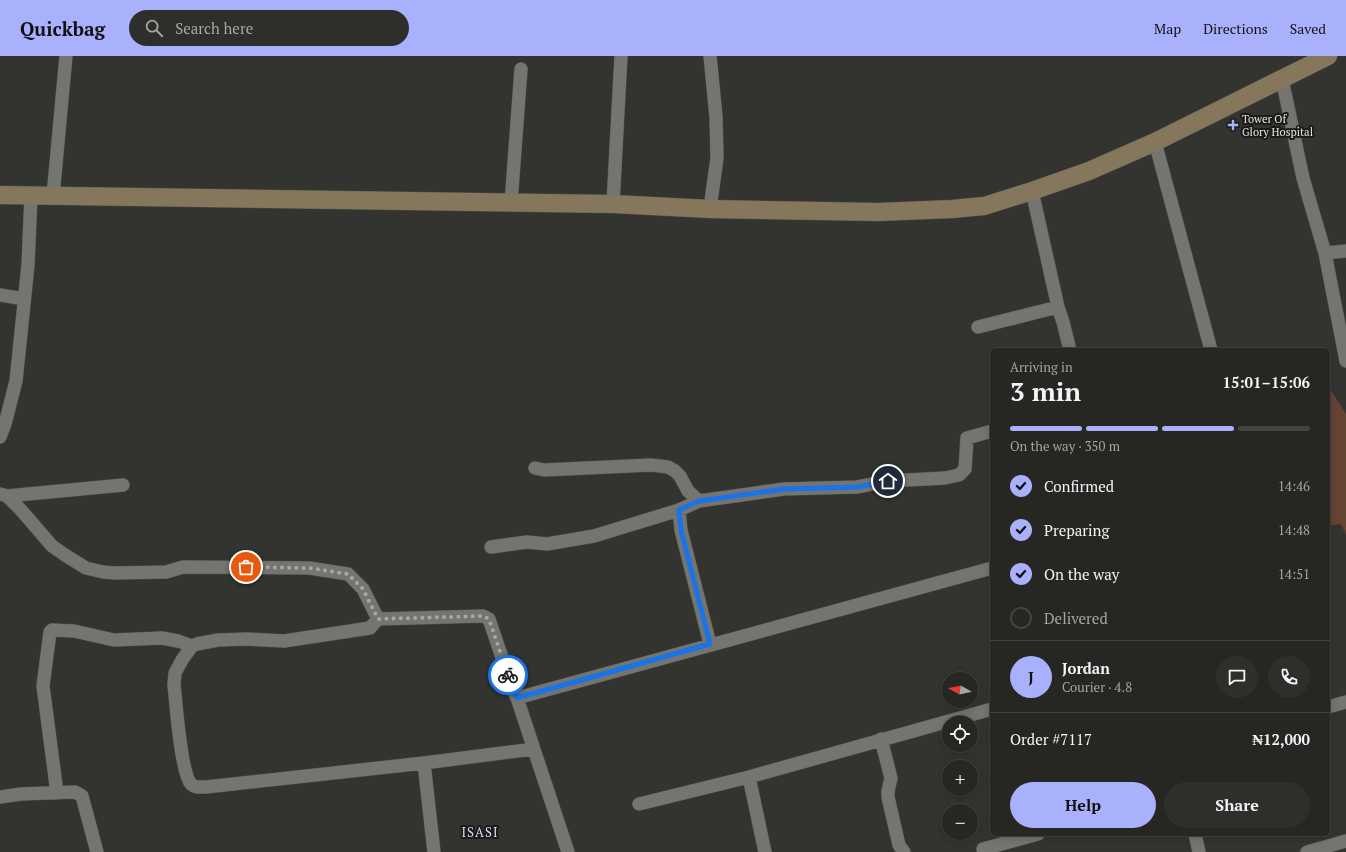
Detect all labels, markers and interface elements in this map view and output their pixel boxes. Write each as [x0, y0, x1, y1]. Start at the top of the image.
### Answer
search box [129, 10, 409, 46]
text: Quickbag [20, 16, 105, 41]
icon: search [143, 17, 165, 39]
text: Search here [175, 18, 253, 38]
text: Map [1154, 19, 1181, 38]
text: Directions [1203, 19, 1268, 38]
text: Saved [1290, 19, 1326, 38]
place label: Tower Of Glory Hospital [1242, 112, 1313, 139]
marker: Tower Of Glory Hospital [1227, 119, 1239, 131]
text: Arriving in [1010, 358, 1073, 376]
text: 15:01–15:06 [1223, 372, 1310, 392]
text: 3 min [1010, 374, 1081, 408]
text: On the way · 350 m [1010, 437, 1120, 455]
pin [871, 464, 905, 498]
icon: home [877, 470, 899, 492]
icon: check [1010, 475, 1032, 497]
text: Confirmed [1044, 476, 1114, 496]
text: 14:46 [1278, 477, 1310, 495]
icon: check [1010, 519, 1032, 541]
text: Preparing [1044, 520, 1109, 540]
text: 14:48 [1278, 521, 1310, 539]
pin [229, 550, 263, 584]
icon: bag [235, 556, 257, 578]
icon: check [1010, 563, 1032, 585]
text: On the way [1044, 564, 1119, 584]
text: 14:51 [1278, 565, 1310, 583]
text: Delivered [1044, 608, 1108, 628]
courier [488, 655, 528, 695]
button: chat [1216, 656, 1258, 698]
button: phone [1268, 656, 1310, 698]
text: Jordan [1062, 658, 1110, 678]
icon: bike [497, 664, 519, 686]
text: J [1028, 667, 1034, 687]
north arrow [942, 672, 978, 708]
map controls [942, 672, 978, 840]
text: Courier · 4.8 [1062, 678, 1132, 696]
button: locate [942, 716, 978, 752]
text: Order #7117 [1010, 729, 1092, 749]
text: ₦12,000 [1252, 729, 1310, 749]
button: + [942, 760, 978, 796]
button: Help [1010, 782, 1156, 828]
button: Share [1164, 782, 1310, 828]
button: − [942, 804, 978, 840]
district label: ISASI [462, 823, 498, 841]

